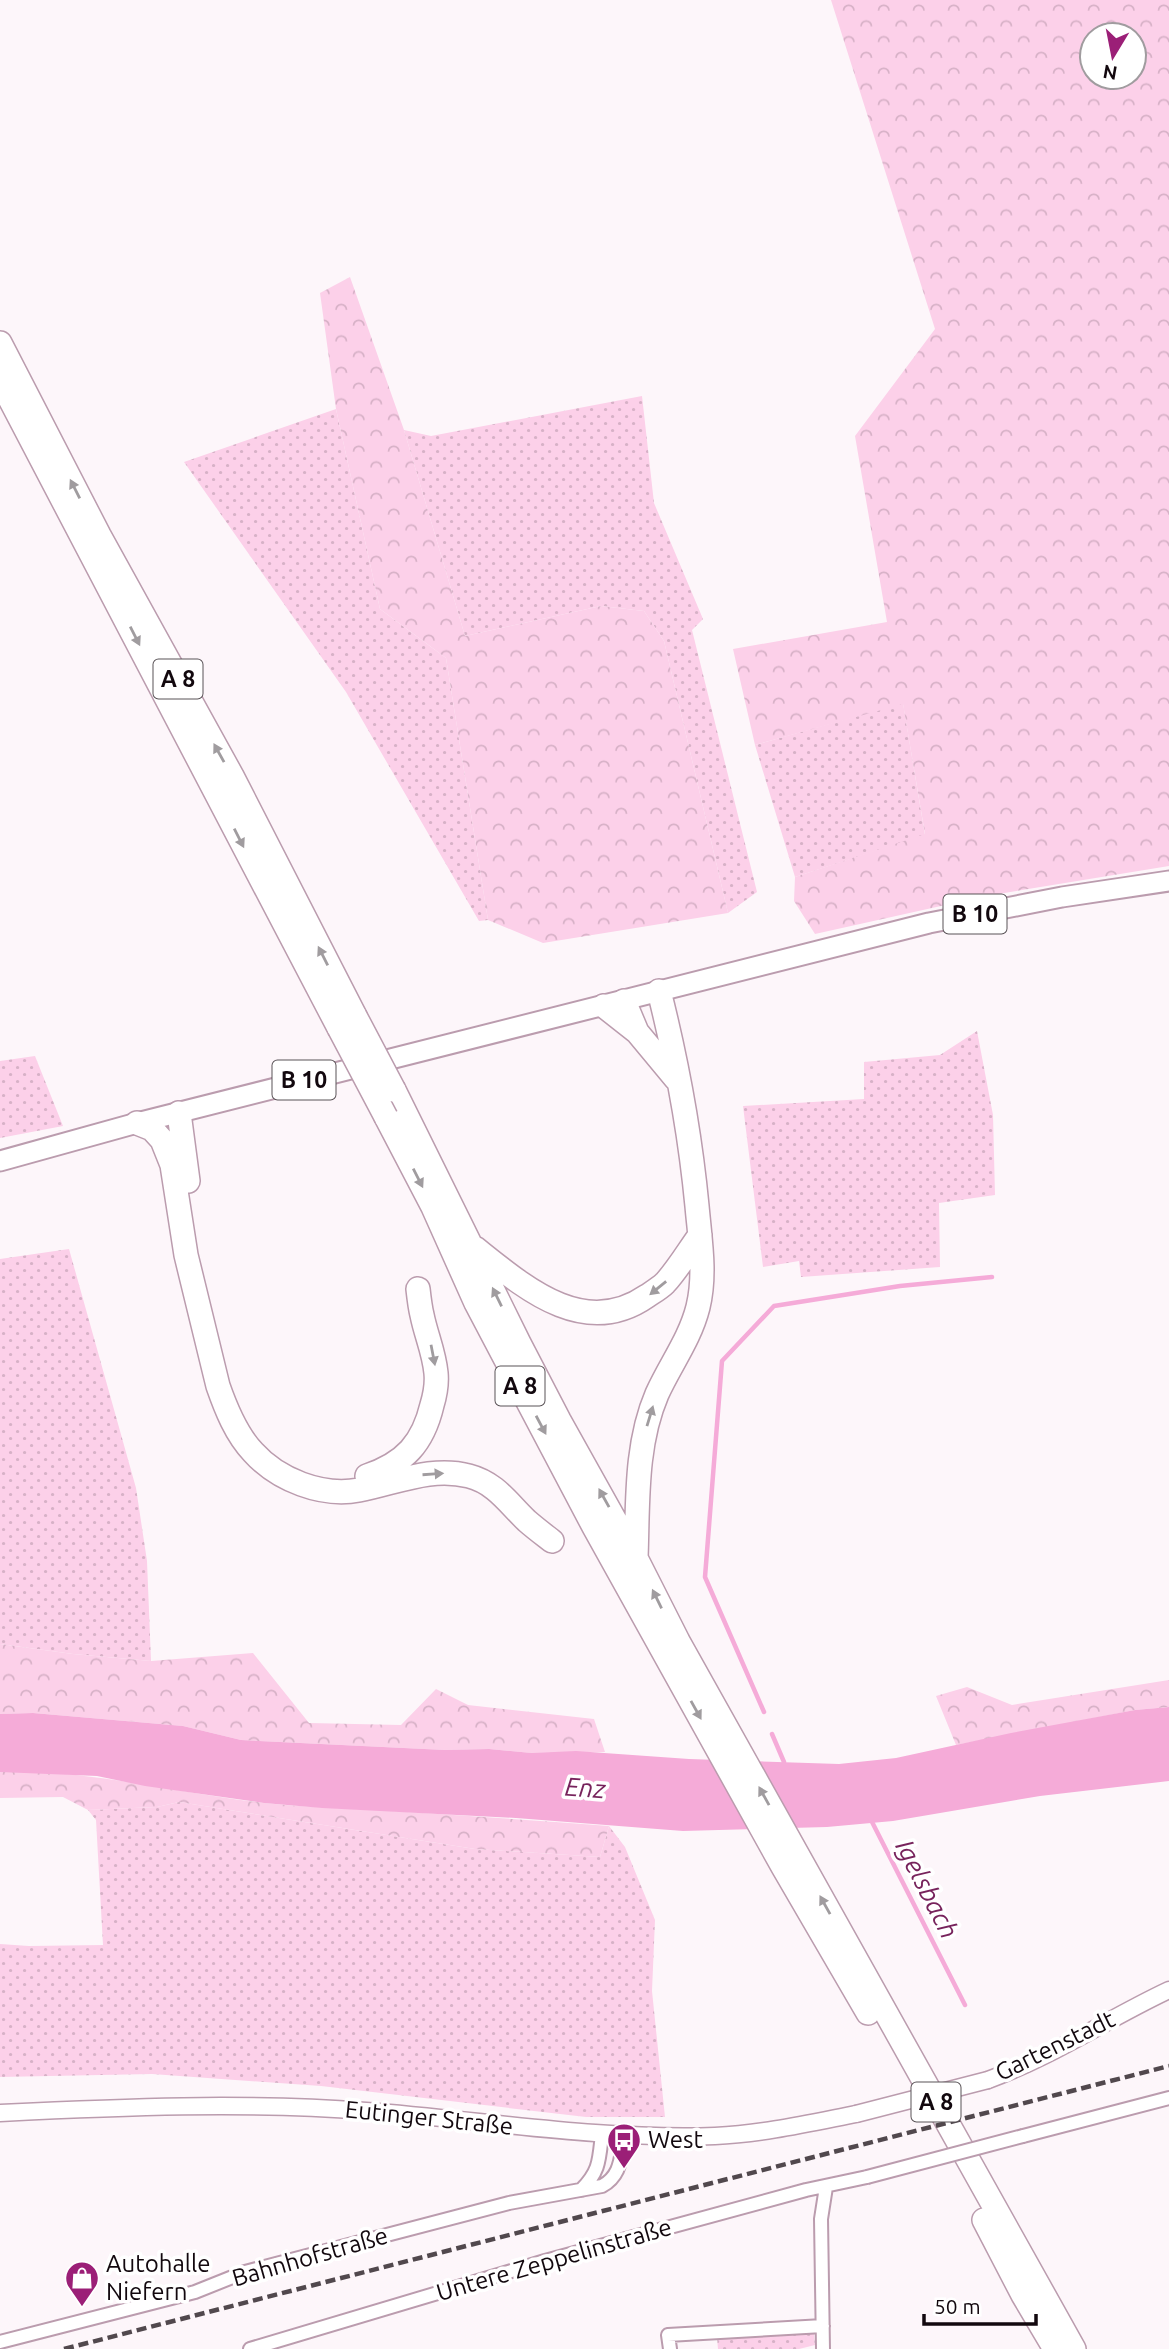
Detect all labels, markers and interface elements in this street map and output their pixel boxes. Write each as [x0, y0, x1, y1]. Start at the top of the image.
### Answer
north arrow [1078, 21, 1148, 91]
text: N [1101, 61, 1119, 85]
one-way arrow [69, 479, 81, 499]
one-way arrow [129, 626, 141, 645]
road number: A 8 [154, 660, 202, 698]
one-way arrow [213, 743, 225, 763]
one-way arrow [233, 828, 244, 848]
road number: B 10 [944, 894, 1006, 934]
one-way arrow [317, 946, 328, 966]
road number: B 10 [272, 1060, 336, 1100]
one-way arrow [412, 1168, 423, 1188]
one-way arrow [649, 1280, 667, 1295]
one-way arrow [491, 1287, 502, 1307]
one-way arrow [428, 1344, 439, 1366]
road number: A 8 [496, 1366, 544, 1406]
one-way arrow [645, 1406, 656, 1427]
one-way arrow [535, 1415, 546, 1435]
one-way arrow [422, 1468, 444, 1479]
one-way arrow [598, 1488, 610, 1507]
one-way arrow [651, 1589, 663, 1609]
one-way arrow [690, 1701, 702, 1720]
water label: Enz [564, 1772, 607, 1803]
one-way arrow [758, 1787, 770, 1806]
water label: Igelsbach [890, 1835, 965, 1943]
one-way arrow [819, 1895, 831, 1914]
street label: Gartenstadt [991, 2005, 1119, 2086]
road number: A 8 [912, 2082, 960, 2122]
street label: Eutinger Straße [344, 2095, 514, 2140]
bus stop icon: West [605, 2121, 643, 2170]
place label: West [648, 2126, 704, 2153]
street label: Untere Zeppelinstraße [433, 2213, 675, 2306]
street label: Bahnhofstraße [229, 2221, 391, 2292]
place label: Autohalle Niefern [106, 2250, 211, 2305]
shop icon: Autohalle Niefern [63, 2259, 101, 2308]
scale bar [924, 2282, 1036, 2326]
text: 50 m [934, 2294, 981, 2318]

